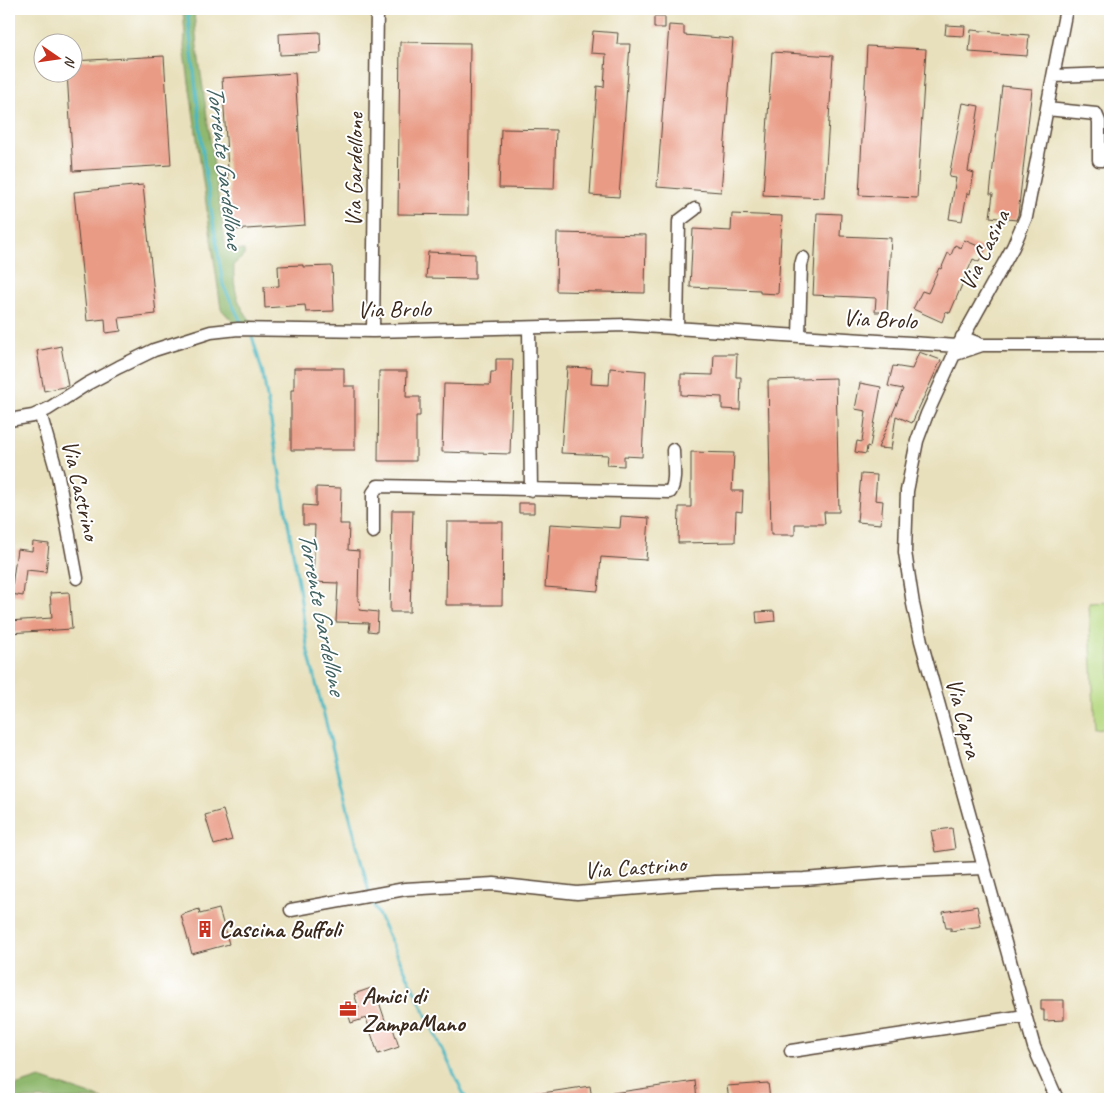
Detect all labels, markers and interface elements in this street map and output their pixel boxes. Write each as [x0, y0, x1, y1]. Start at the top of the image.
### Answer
north arrow [32, 32, 82, 82]
text: N [60, 55, 79, 69]
water label: Torrente Gardellone [199, 82, 251, 253]
street label: Via Gardellone [338, 110, 370, 228]
street label: Via Casina [952, 203, 1017, 295]
street label: Via Brolo [357, 293, 433, 325]
street label: Via Brolo [842, 302, 919, 336]
street label: Via Castrino [55, 437, 108, 545]
water label: Torrente Gardellone [291, 529, 354, 701]
street label: Via Capra [939, 675, 989, 763]
street label: Via Castrino [583, 848, 689, 886]
place label: Cascina Buffoli [219, 914, 344, 944]
building icon: Cascina Buffoli [195, 919, 215, 939]
place label: Amici di ZampaMano [362, 980, 467, 1038]
office icon: Amici di ZampaMano [338, 999, 358, 1019]

